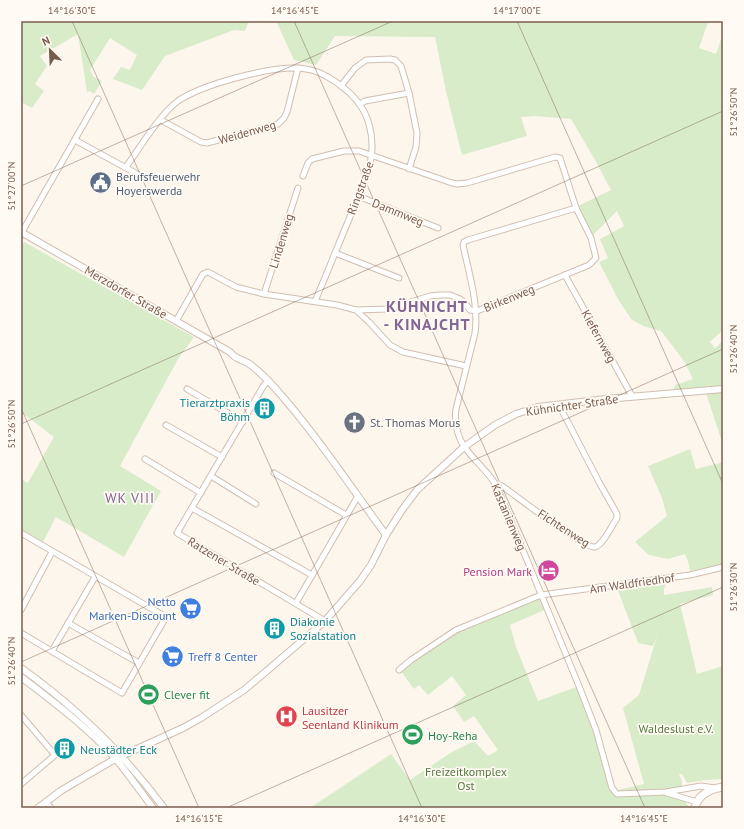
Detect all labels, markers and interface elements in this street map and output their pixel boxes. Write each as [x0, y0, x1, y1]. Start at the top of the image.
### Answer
text: 14°16'30"E [48, 4, 96, 17]
text: 14°16'45"E [271, 4, 319, 17]
text: 14°17'00"E [493, 4, 541, 17]
north arrow [30, 30, 70, 70]
text: N [40, 33, 52, 49]
text: 51°26'50"N [727, 87, 740, 137]
street label: Weidenweg [217, 117, 277, 147]
street label: Ringstraße [343, 159, 377, 217]
text: 51°27'00"N [5, 161, 18, 211]
place label: Berufsfeuerwehr Hoyerswerda [116, 169, 200, 198]
public building icon: Berufsfeuerwehr Hoyerswerda [87, 170, 113, 196]
street label: Dammweg [370, 195, 426, 229]
street label: Lindenweg [266, 212, 296, 270]
street label: Merzdorfer Straße [82, 262, 170, 322]
street label: Birkenweg [481, 281, 537, 315]
district label: KÜHNICHT - KINAJCHT [384, 296, 471, 334]
street label: Kiefernweg [578, 307, 620, 365]
text: 51°26'40"N [727, 324, 740, 374]
street label: Kühnichter Straße [525, 391, 619, 419]
place label: Tierarztpraxis Böhm [180, 395, 250, 424]
building icon: Tierarztpraxis Böhm [252, 396, 278, 422]
text: 51°26'50"N [5, 399, 18, 449]
church icon: St. Thomas Morus [342, 409, 368, 435]
place label: St. Thomas Morus [370, 415, 460, 430]
street label: Kastanienweg [488, 481, 530, 553]
district label: WK VIII [105, 489, 155, 507]
street label: Fichtenweg [535, 506, 593, 550]
street label: Ratzener Straße [185, 533, 263, 589]
hotel icon: Pension Mark [535, 558, 561, 584]
text: 51°26'30"N [727, 562, 740, 612]
place label: Pension Mark [463, 564, 532, 579]
street label: Am Waldfriedhof [589, 569, 677, 596]
place label: Netto Marken-Discount [89, 594, 176, 623]
supermarket icon: Netto Marken-Discount [178, 595, 204, 621]
place label: Diakonie Sozialstation [290, 614, 356, 643]
building icon: Diakonie Sozialstation [261, 615, 287, 641]
text: 51°26'40"N [5, 636, 18, 686]
supermarket icon: Treff 8 Center [160, 643, 186, 669]
place label: Treff 8 Center [188, 649, 257, 664]
sports icon: Clever fit [135, 681, 161, 707]
place label: Clever fit [164, 687, 210, 702]
place label: Lausitzer Seenland Klinikum [302, 703, 398, 732]
hospital icon: Lausitzer Seenland Klinikum [273, 704, 299, 730]
park label: Waldeslust e.V. [638, 721, 714, 736]
sports icon: Hoy-Reha [399, 722, 425, 748]
place label: Hoy-Reha [428, 728, 477, 743]
building icon: Neustädter Eck [52, 736, 78, 762]
place label: Neustädter Eck [80, 742, 157, 757]
park label: Freizeitkomplex Ost [425, 764, 507, 793]
text: 14°16'15"E [175, 812, 223, 825]
text: 14°16'30"E [398, 812, 446, 825]
text: 14°16'45"E [620, 812, 668, 825]

